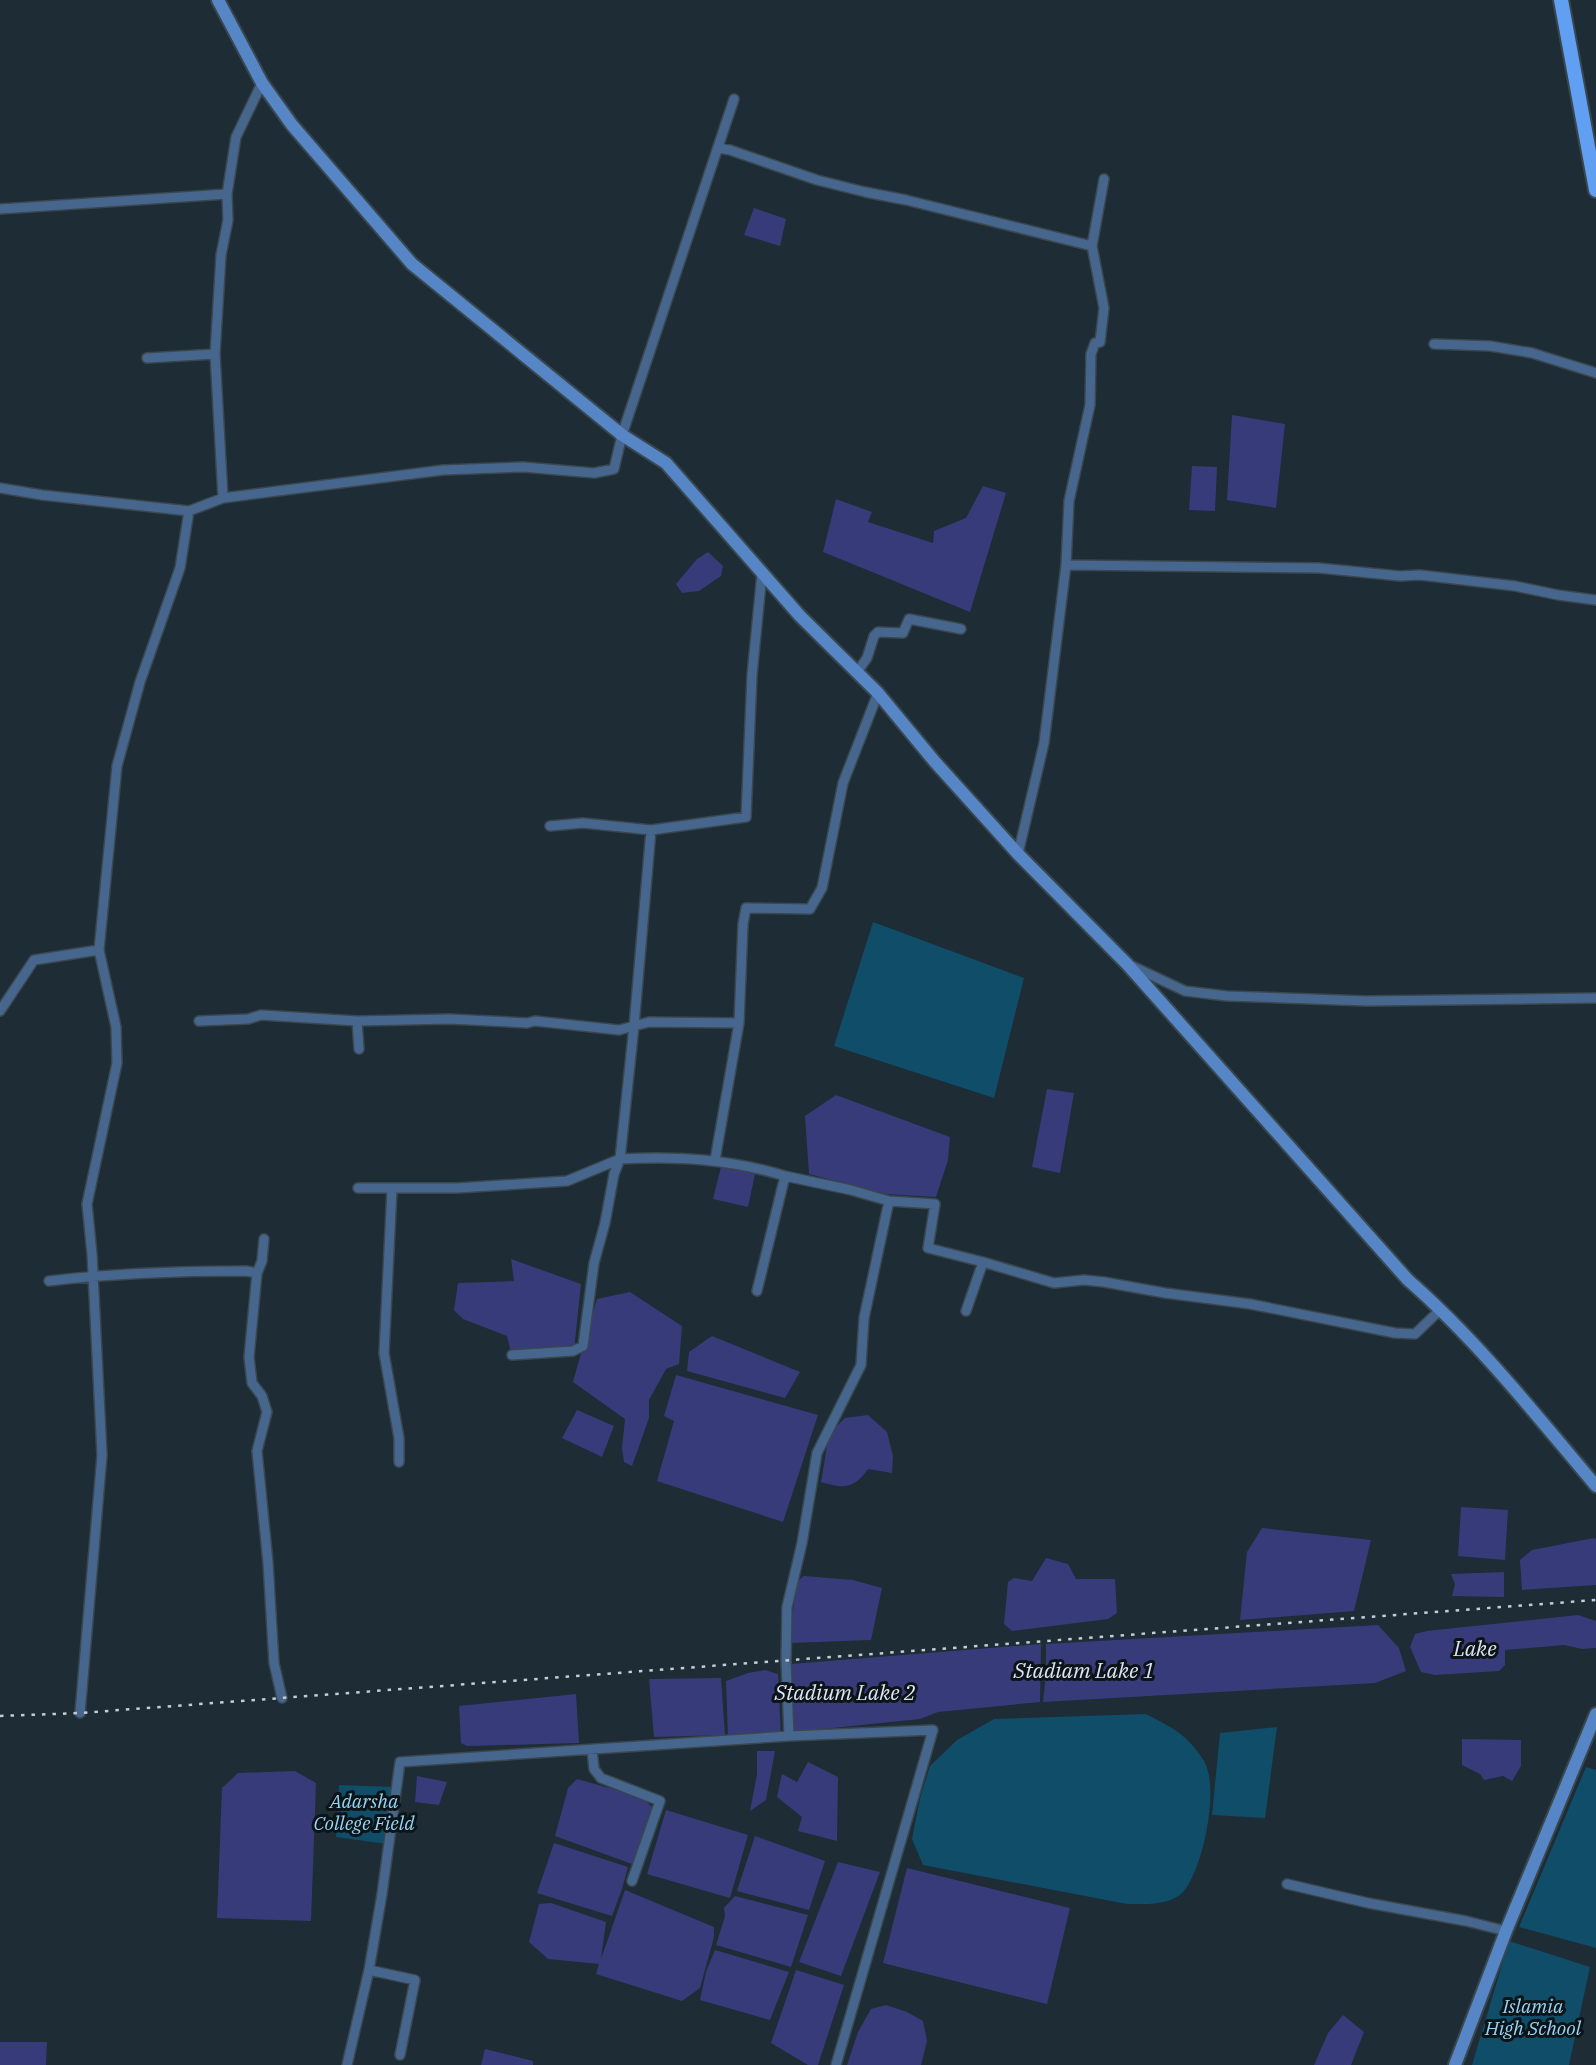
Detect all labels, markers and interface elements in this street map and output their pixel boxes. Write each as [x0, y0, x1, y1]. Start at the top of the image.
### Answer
water label: Lake [1452, 1634, 1497, 1662]
water label: Stadiam Lake 1 [1013, 1656, 1154, 1684]
water label: Stadium Lake 2 [773, 1678, 916, 1706]
park label: Adarsha College Field [314, 1789, 415, 1835]
park label: Islamia High School [1484, 1994, 1582, 2040]

